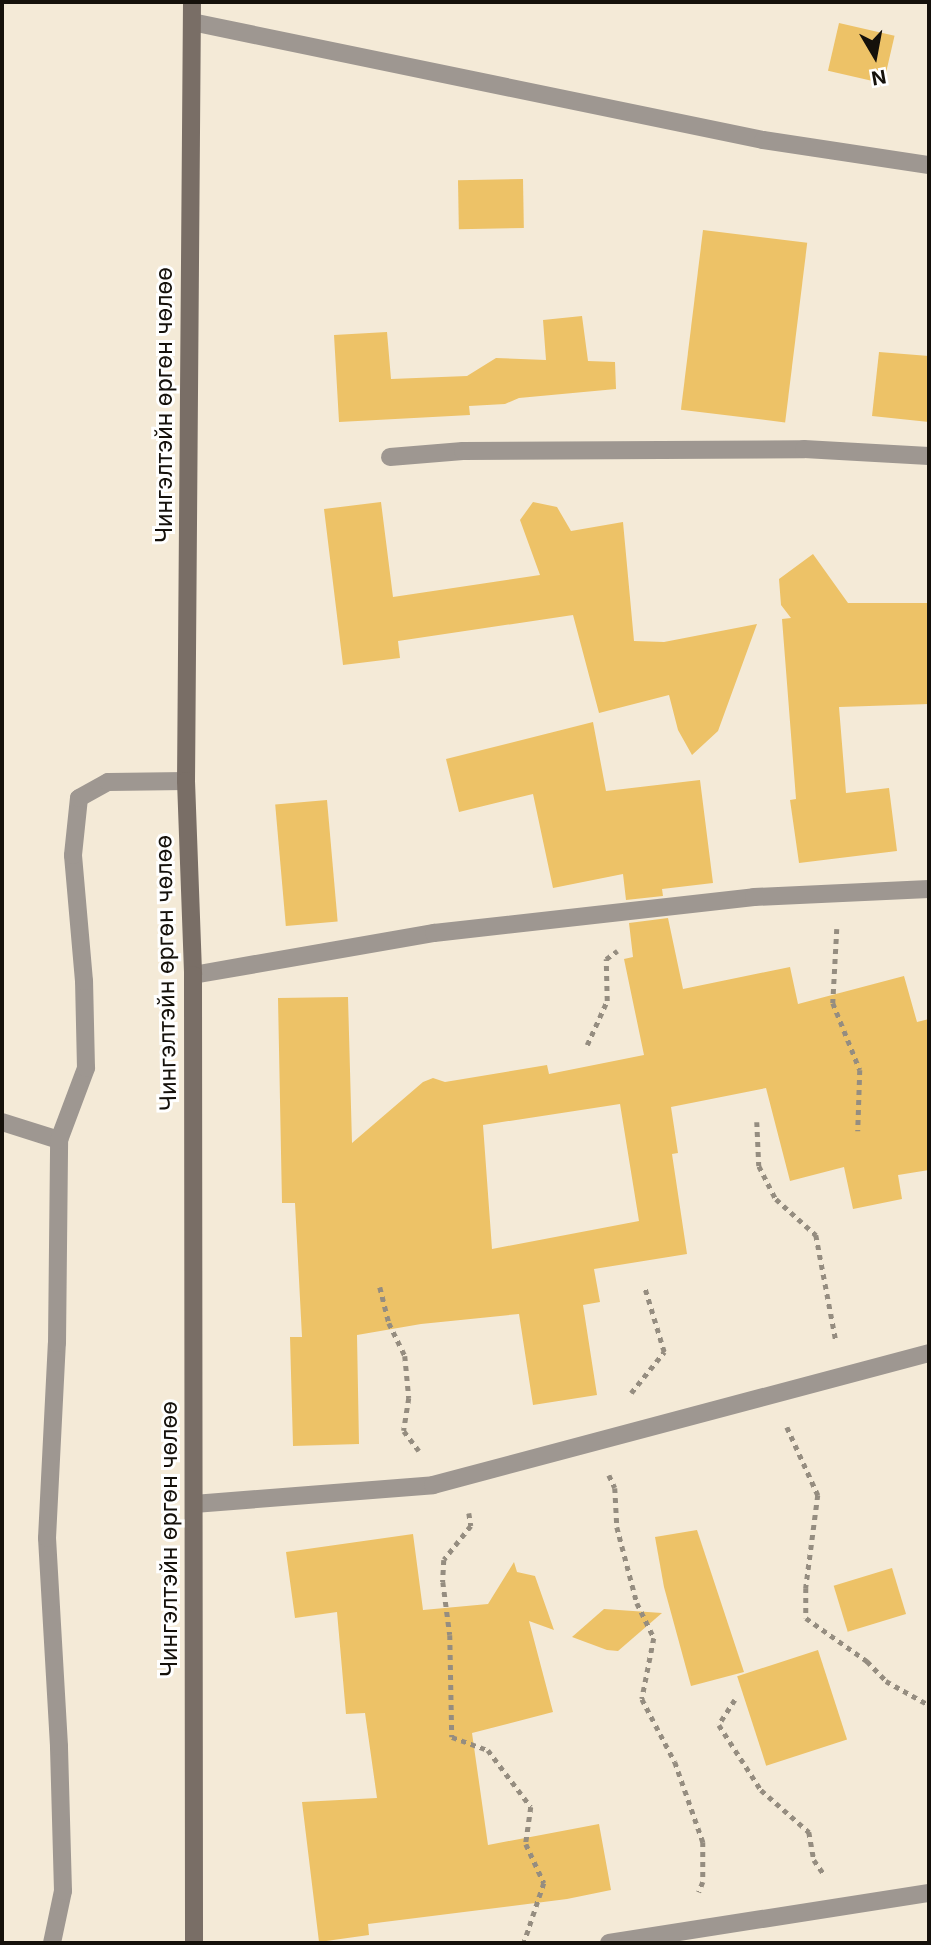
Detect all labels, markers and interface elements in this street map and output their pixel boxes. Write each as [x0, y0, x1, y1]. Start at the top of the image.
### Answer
north arrow [840, 21, 910, 91]
text: N [870, 65, 888, 90]
street label: Чингэлтэйн өргөн чөлөө [150, 267, 178, 543]
street label: Чингэлтэйн өргөн чөлөө [150, 835, 182, 1111]
street label: Чингэлтэйн өргөн чөлөө [155, 1401, 183, 1677]

